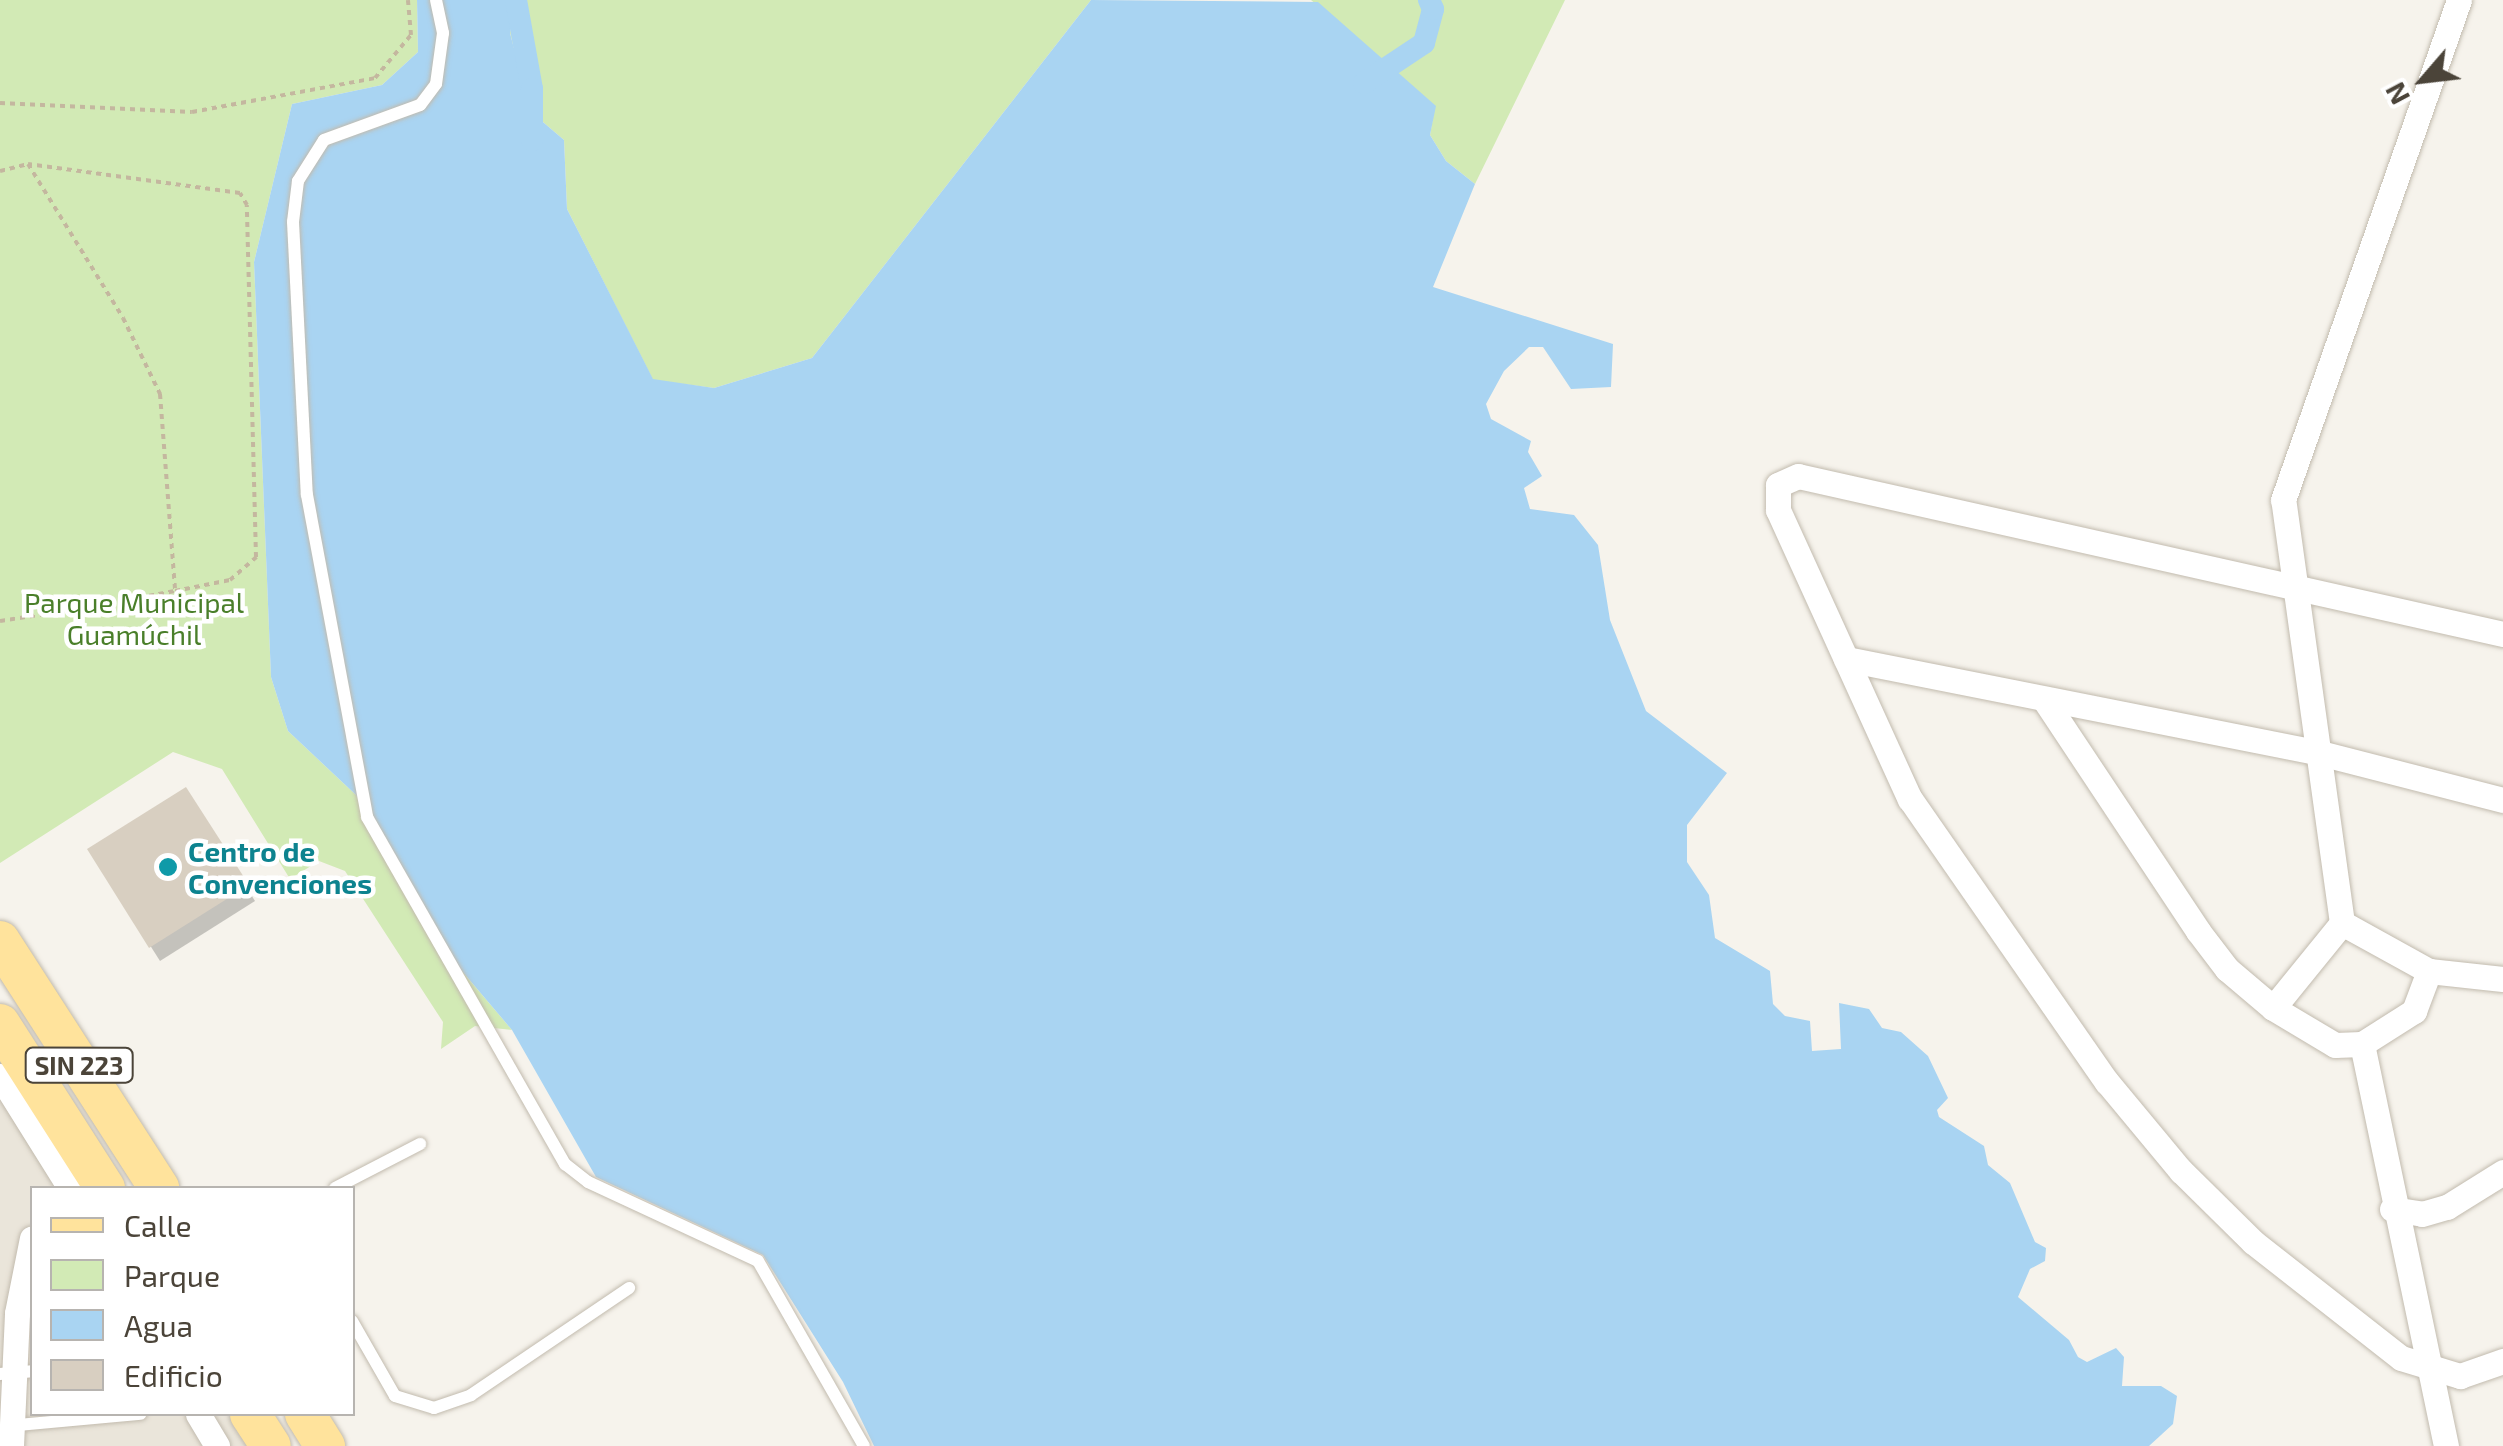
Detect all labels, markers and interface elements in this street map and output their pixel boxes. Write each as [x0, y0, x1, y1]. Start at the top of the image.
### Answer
north arrow [2373, 30, 2473, 130]
text: N [2377, 77, 2416, 111]
park label: Parque Municipal Guamúchil [24, 585, 244, 651]
place label: Centro de Convenciones [188, 834, 372, 900]
marker: Centro de Convenciones [157, 856, 179, 878]
road number: SIN 223 [24, 1045, 134, 1085]
legend [30, 1186, 355, 1416]
text: Calle [124, 1207, 192, 1243]
text: Parque [124, 1257, 220, 1293]
text: Agua [124, 1307, 193, 1343]
text: Edificio [124, 1357, 223, 1393]

